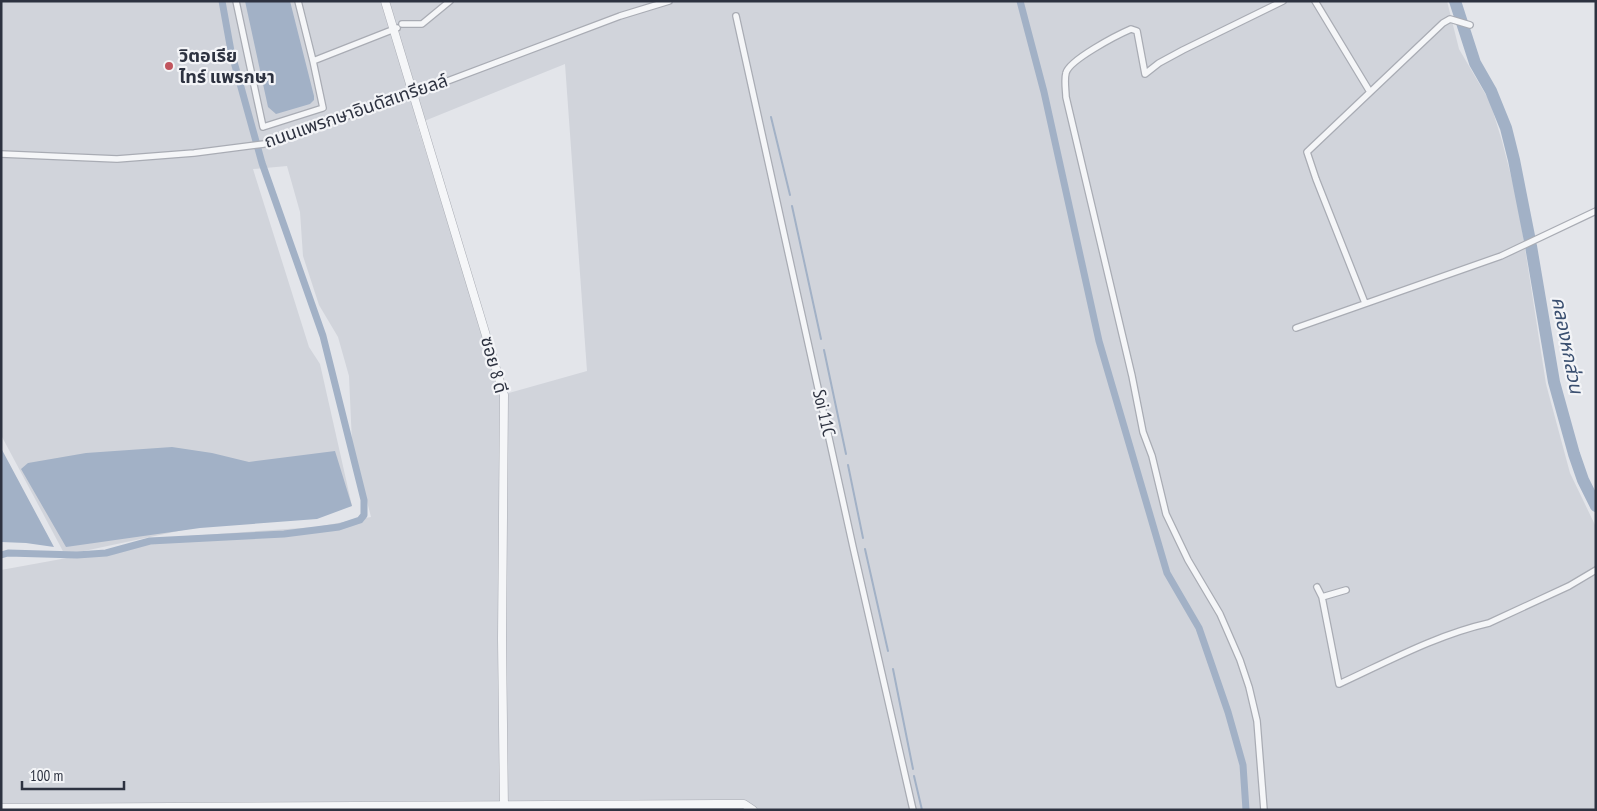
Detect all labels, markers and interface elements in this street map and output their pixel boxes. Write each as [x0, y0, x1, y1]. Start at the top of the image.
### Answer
place label: วิตอเรีย ไทร์ แพรกษา [179, 44, 275, 88]
marker: วิตอเรีย ไทร์ แพรกษา [163, 60, 175, 72]
street label: ถนนแพรกษาอินดัสเทรียลล์ [261, 68, 451, 153]
water label: คลองหกส่วน [1547, 295, 1589, 397]
street label: ซอย 8 ดี [476, 334, 513, 396]
street label: Soi 11C [808, 387, 841, 439]
scale bar [22, 758, 125, 790]
text: 100 m [30, 766, 63, 785]

